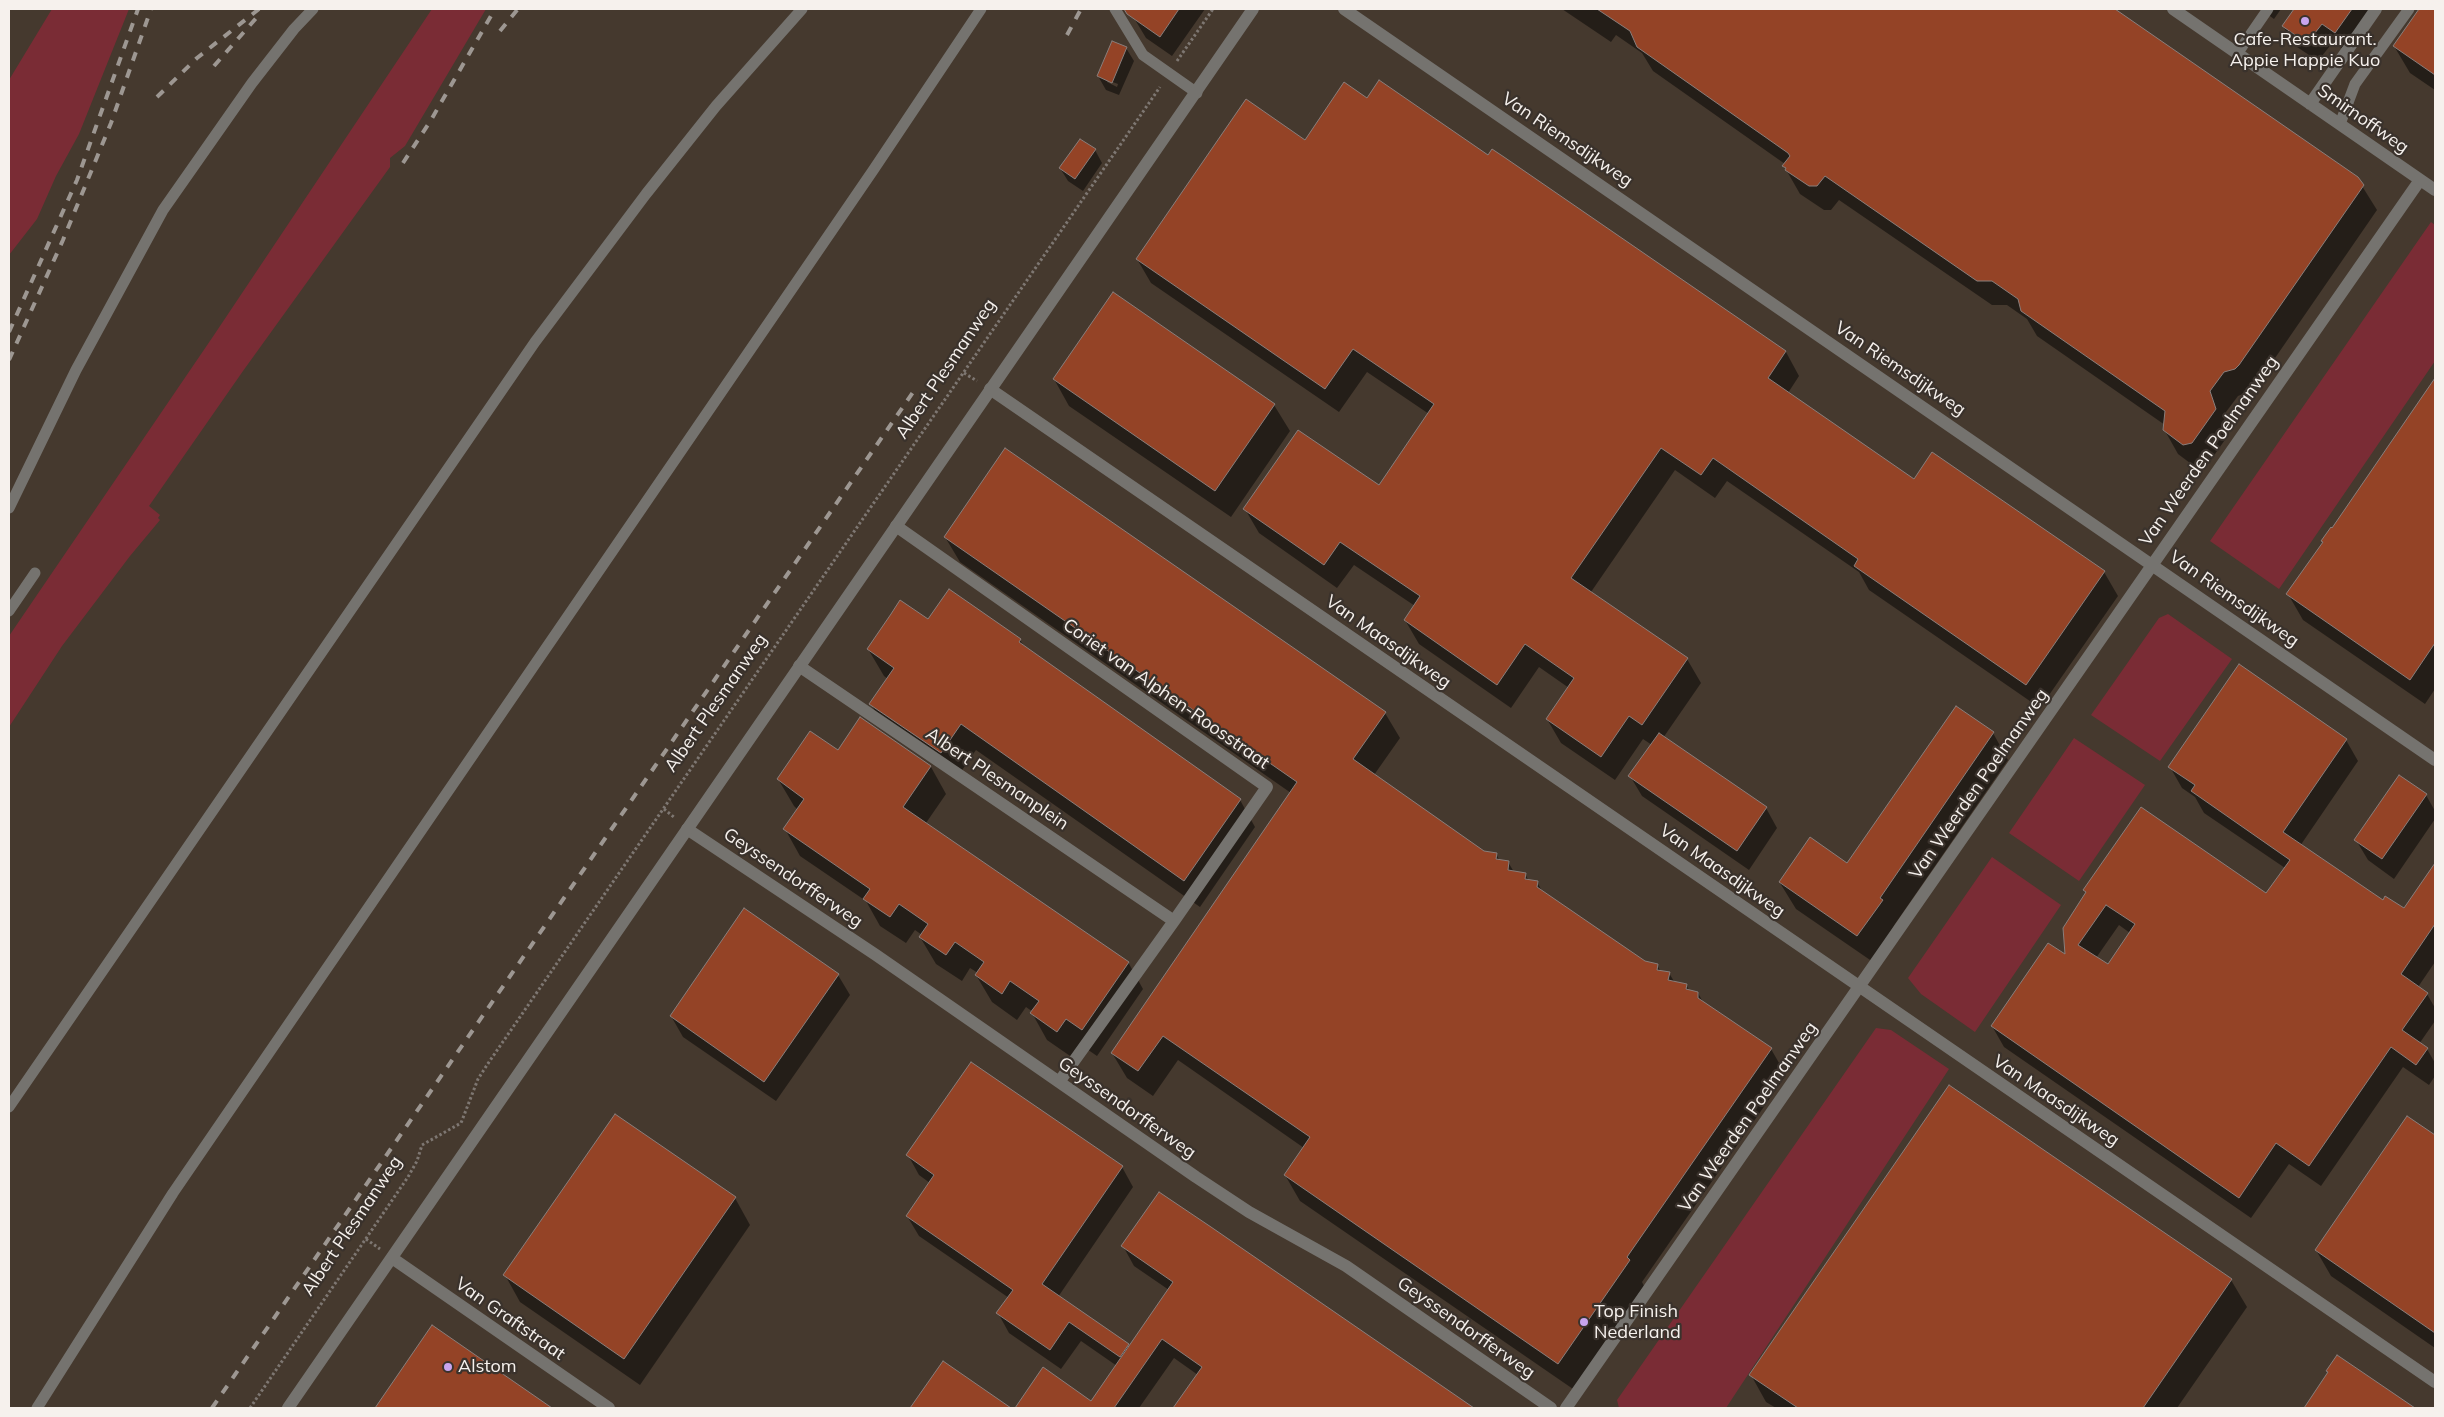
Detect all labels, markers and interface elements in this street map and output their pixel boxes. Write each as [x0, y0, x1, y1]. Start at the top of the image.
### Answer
marker: Cafe-Restaurant. Appie Happie Kuo [2299, 15, 2311, 27]
place label: Cafe-Restaurant. Appie Happie Kuo [2230, 29, 2380, 72]
street label: Smirnoffweg [2313, 80, 2413, 158]
street label: Van Riemsdijkweg [1497, 88, 1637, 192]
street label: Albert Plesmanweg [891, 295, 1001, 443]
street label: Van Riemsdijkweg [1830, 317, 1970, 421]
street label: Van Weerden Poelmanweg [2135, 352, 2283, 550]
street label: Van Riemsdijkweg [2165, 546, 2303, 652]
street label: Van Maasdijkweg [1321, 591, 1455, 693]
street label: Coriet van Alphen-Roosstraat [1059, 614, 1273, 774]
street label: Albert Plesmanweg [660, 630, 772, 776]
street label: Van Weerden Poelmanweg [1905, 685, 2053, 883]
street label: Albert Plesmanplein [921, 723, 1073, 835]
street label: Van Maasdijkweg [1655, 820, 1789, 922]
street label: Geyssendorfferweg [719, 823, 867, 933]
street label: Van Weerden Poelmanweg [1674, 1018, 1822, 1216]
street label: Van Maasdijkweg [1989, 1051, 2123, 1151]
street label: Geyssendorfferweg [1054, 1052, 1200, 1164]
street label: Albert Plesmanweg [297, 1152, 407, 1300]
street label: Geyssendorfferweg [1393, 1272, 1539, 1384]
street label: Van Graftstraat [451, 1273, 569, 1365]
place label: Top Finish Nederland [1594, 1301, 1681, 1344]
marker: Top Finish Nederland [1578, 1316, 1590, 1328]
place label: Alstom [458, 1356, 517, 1378]
marker: Alstom [442, 1361, 454, 1373]

